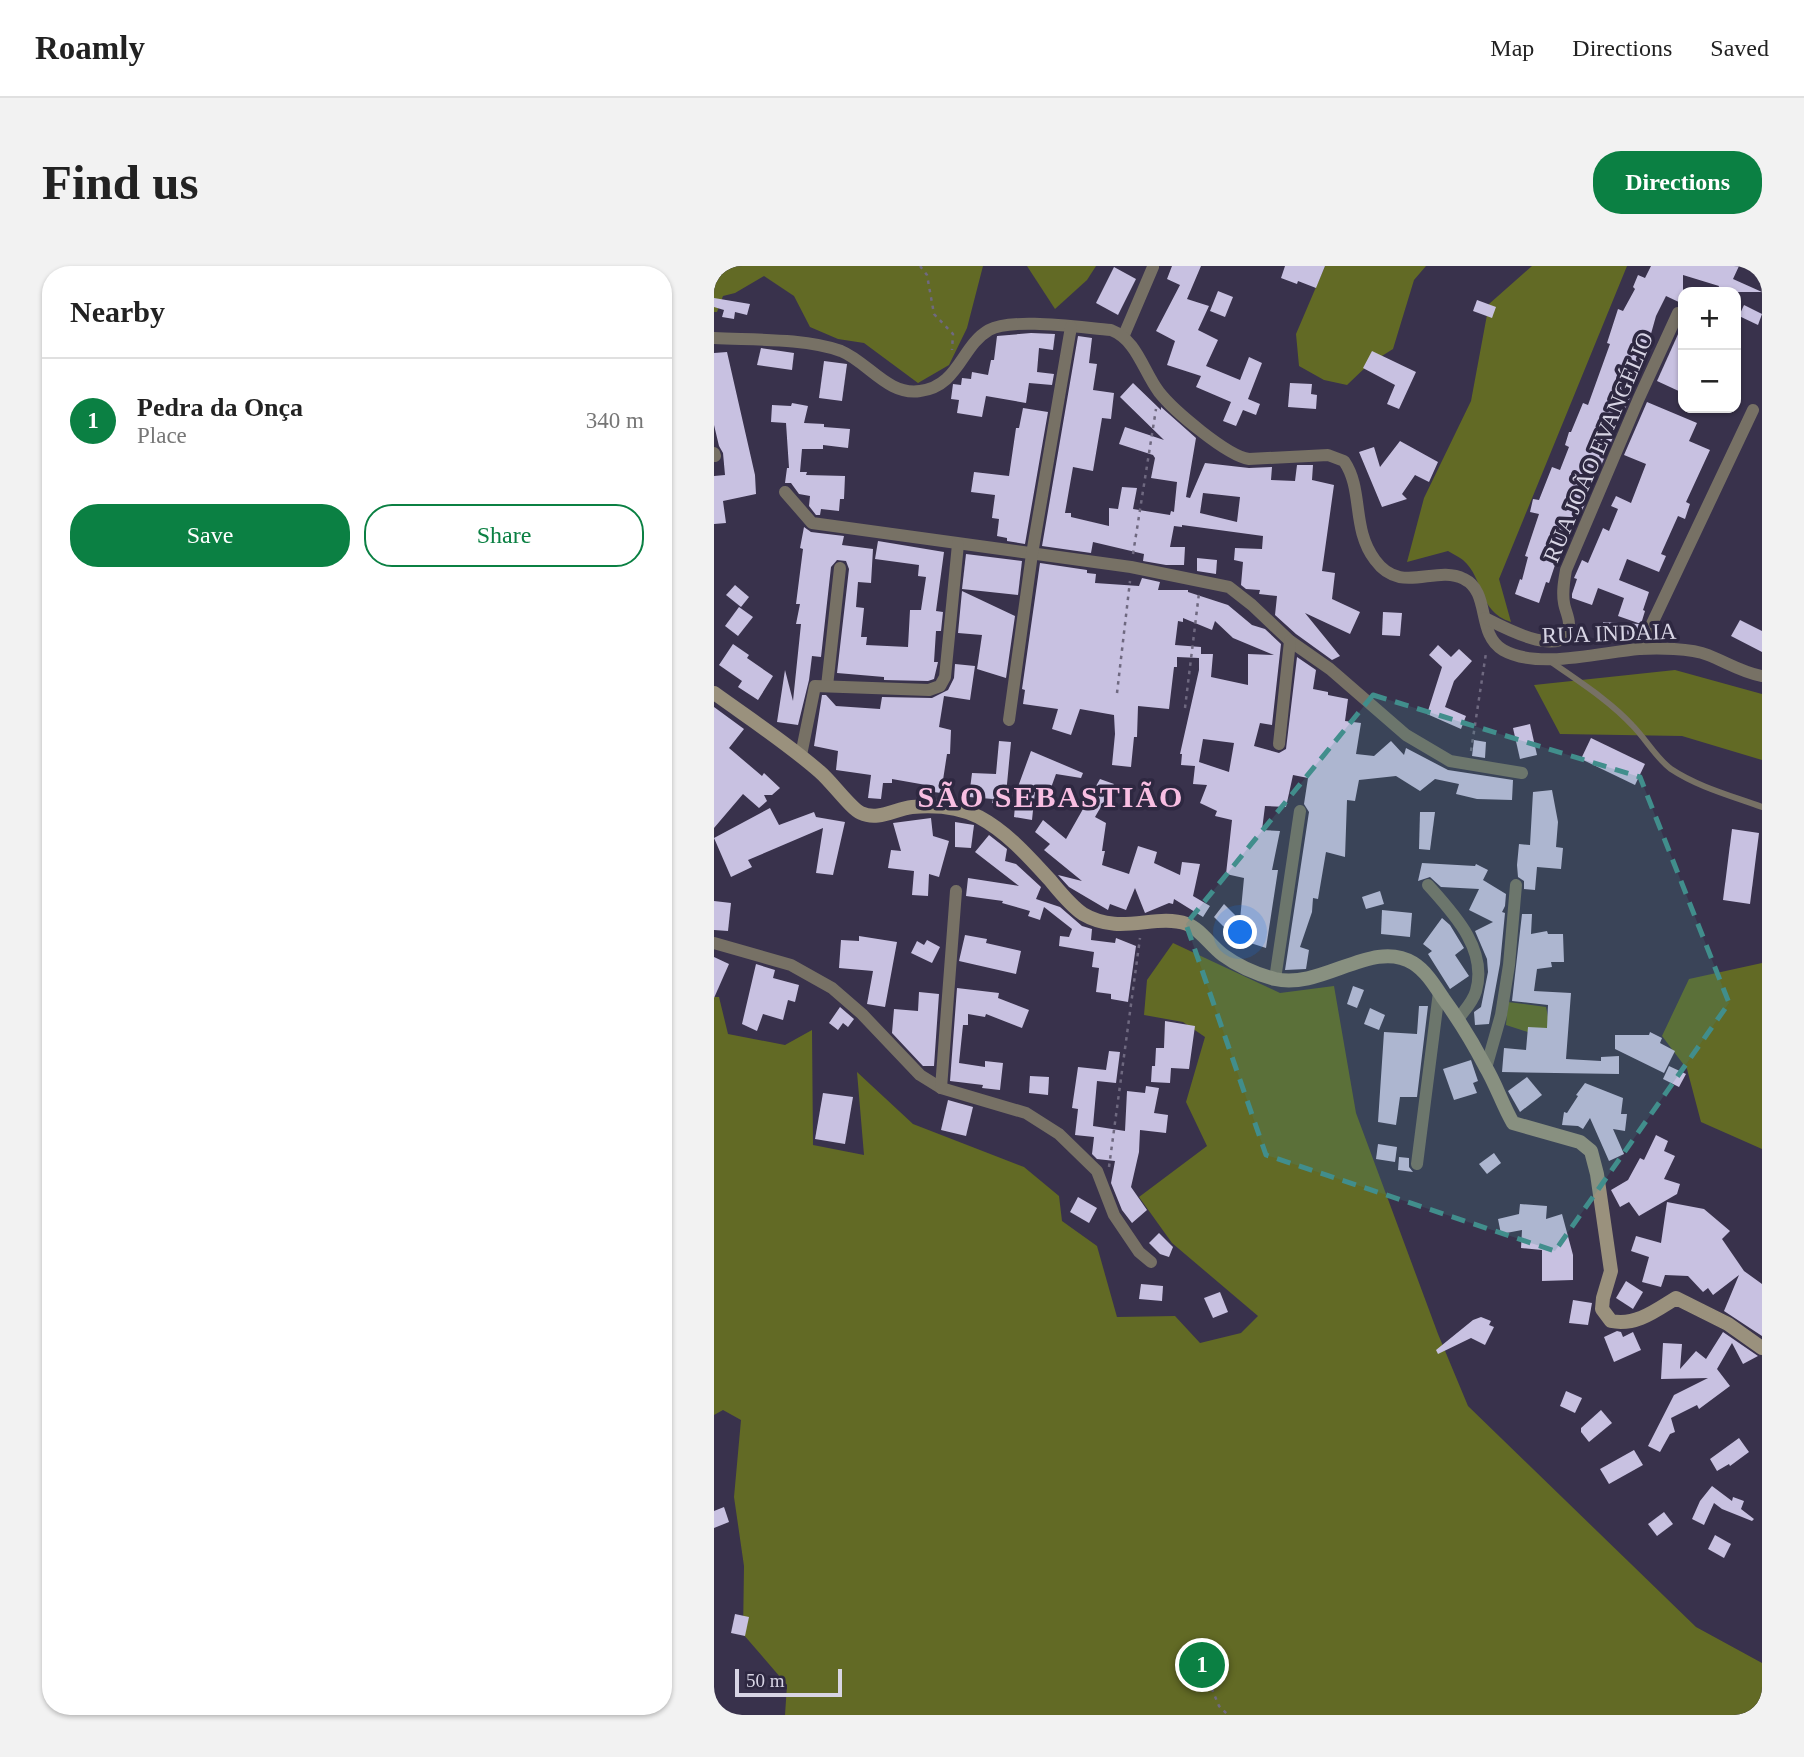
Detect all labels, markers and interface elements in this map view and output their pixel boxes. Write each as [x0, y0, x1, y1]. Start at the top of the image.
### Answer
text: Roamly [35, 30, 145, 66]
text: Map [1490, 35, 1534, 61]
text: Directions [1572, 35, 1672, 61]
text: Saved [1710, 35, 1769, 61]
button: Directions [1593, 151, 1762, 214]
text: Find us [42, 155, 199, 210]
map controls [1678, 287, 1741, 413]
button: + [1678, 287, 1741, 350]
text: Nearby [70, 295, 165, 328]
street label: RUA JOÃO EVANGÉLIO [1539, 328, 1658, 566]
button: − [1678, 350, 1741, 413]
text: Pedra da Onça [137, 393, 303, 422]
text: 1 [87, 408, 99, 433]
text: 340 m [586, 408, 644, 433]
text: Place [137, 423, 187, 448]
button: Save [70, 504, 350, 567]
button: Share [364, 504, 644, 567]
street label: RUA INDAIA [1541, 619, 1677, 648]
district label: SÃO SEBASTIÃO [918, 780, 1184, 813]
your location [1223, 915, 1257, 949]
pin: 1 [1179, 1639, 1225, 1691]
scale bar [735, 1666, 842, 1698]
text: 50 m [746, 1670, 785, 1691]

